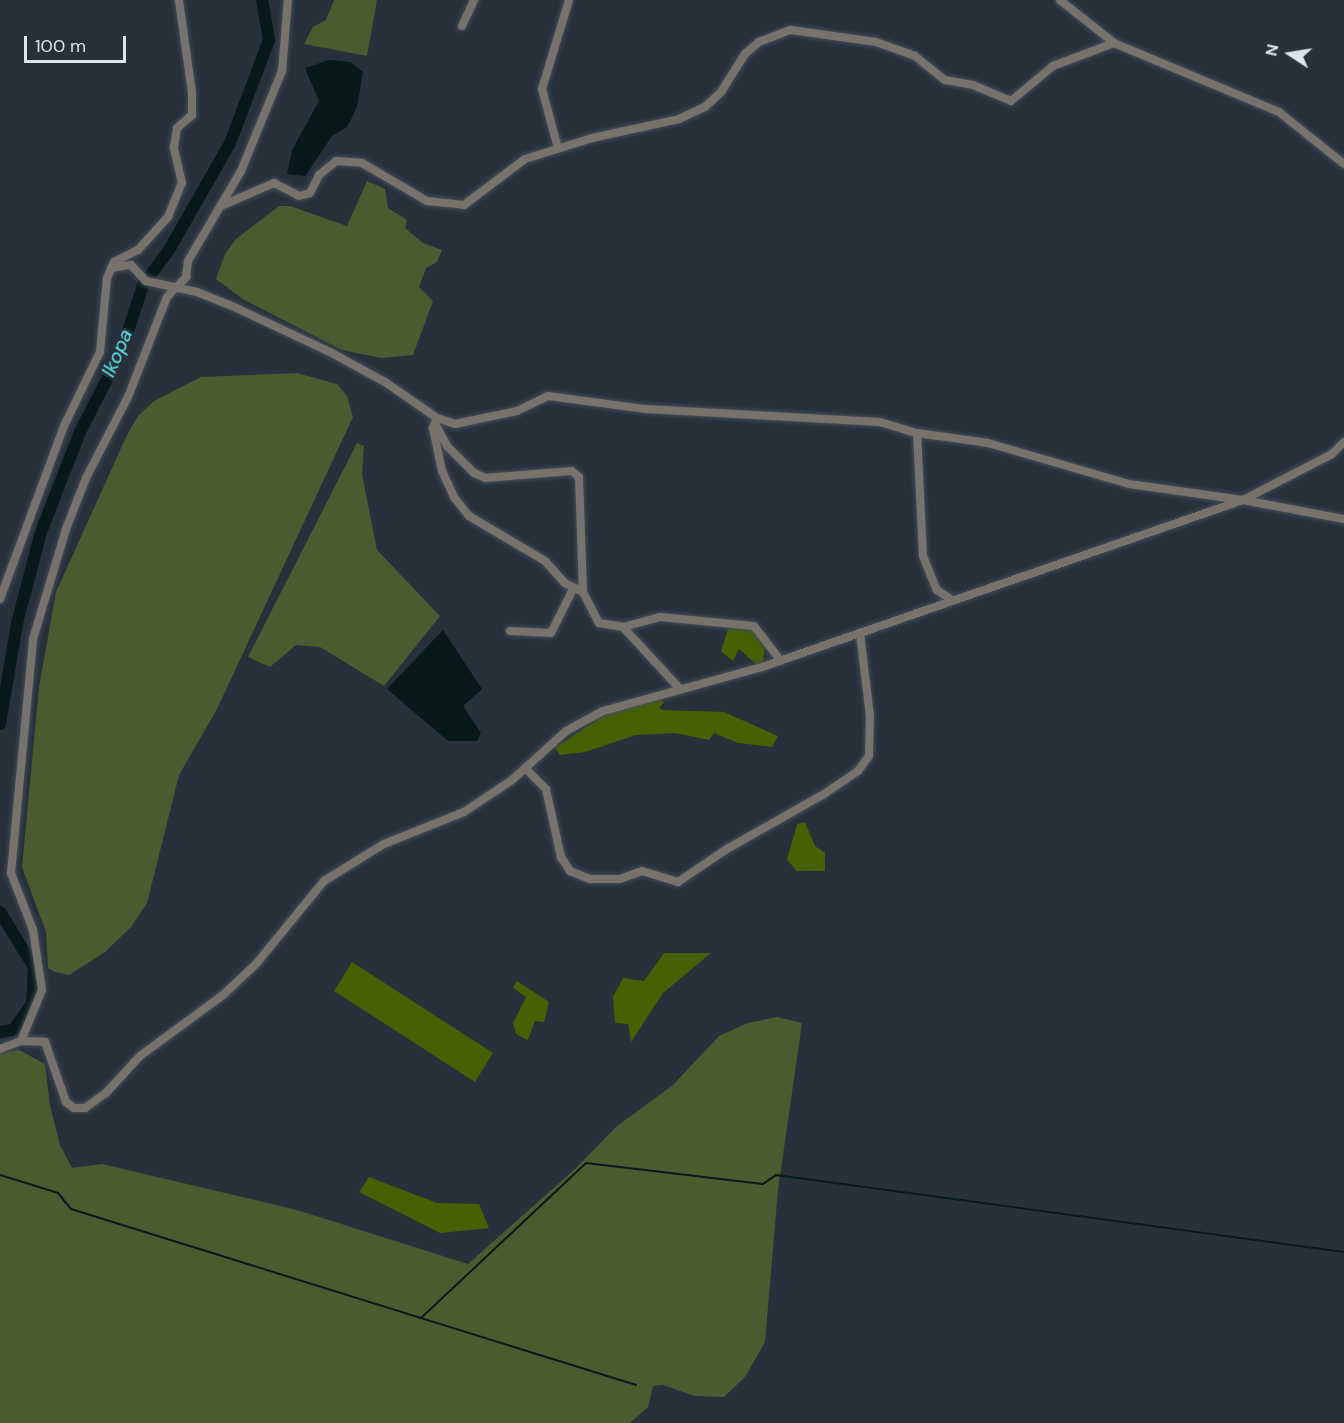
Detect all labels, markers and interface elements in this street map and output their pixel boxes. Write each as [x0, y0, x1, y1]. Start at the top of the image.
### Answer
scale bar [27, 24, 129, 62]
north arrow [1260, 24, 1320, 84]
text: 100 m [35, 34, 86, 58]
text: N [1260, 42, 1283, 58]
water label: Ikopa [96, 325, 138, 381]

